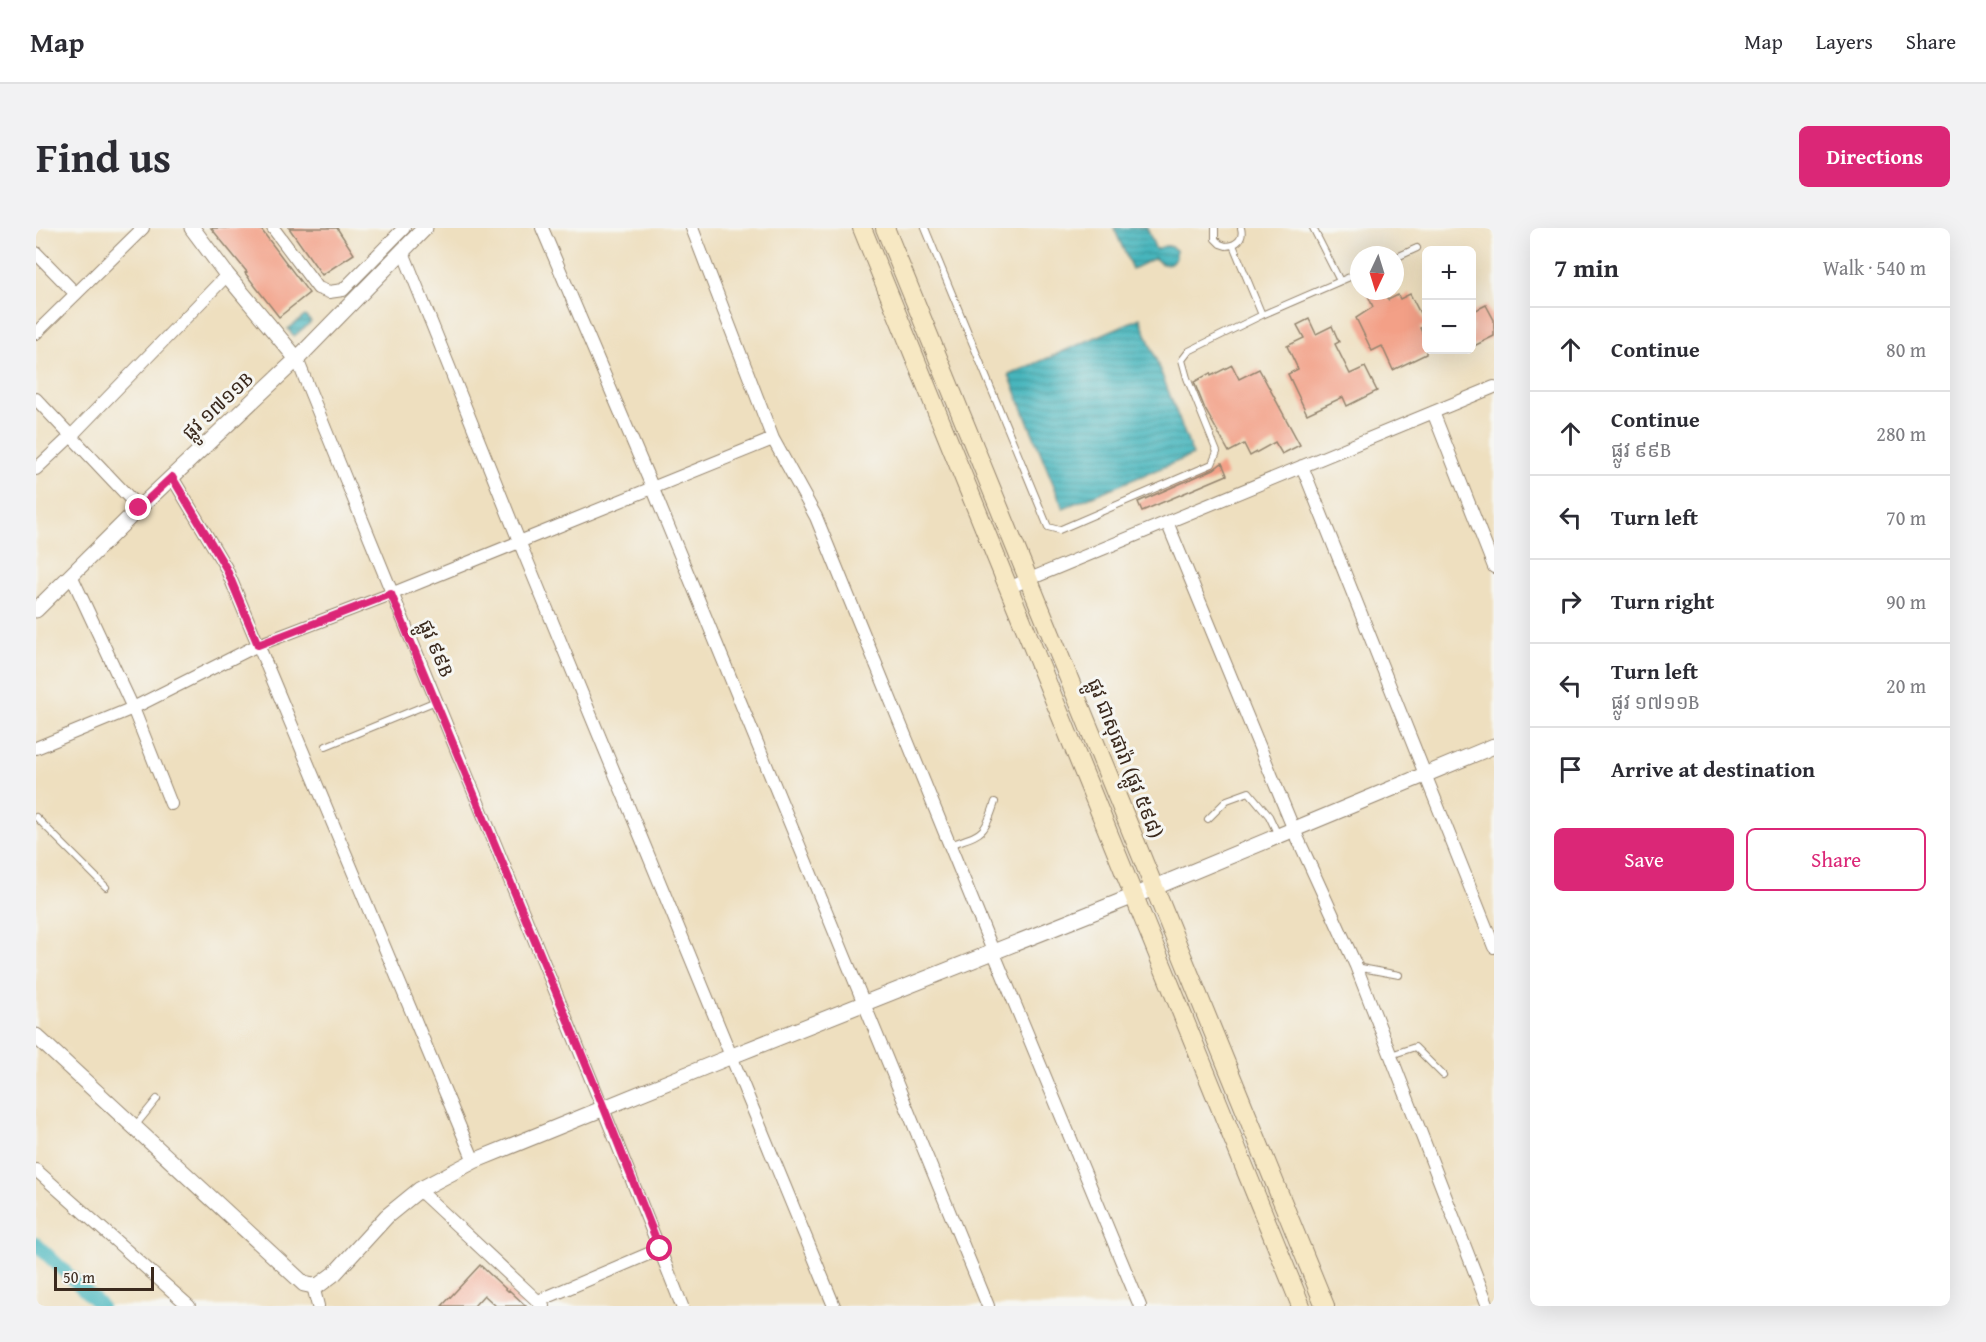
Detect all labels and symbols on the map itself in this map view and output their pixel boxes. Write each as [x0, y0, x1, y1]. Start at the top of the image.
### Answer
north arrow [1350, 246, 1404, 300]
street label: ផ្លូវ ១៧១១B [175, 364, 263, 449]
route end [125, 494, 151, 520]
street label: ផ្លូវ ៩៩B [407, 615, 462, 683]
street label: ផ្លូវ ជាសុផារ៉ា (ផ្លូវ ៥៩៨) [1076, 674, 1171, 844]
route start [646, 1235, 672, 1261]
scale bar [54, 1264, 154, 1292]

